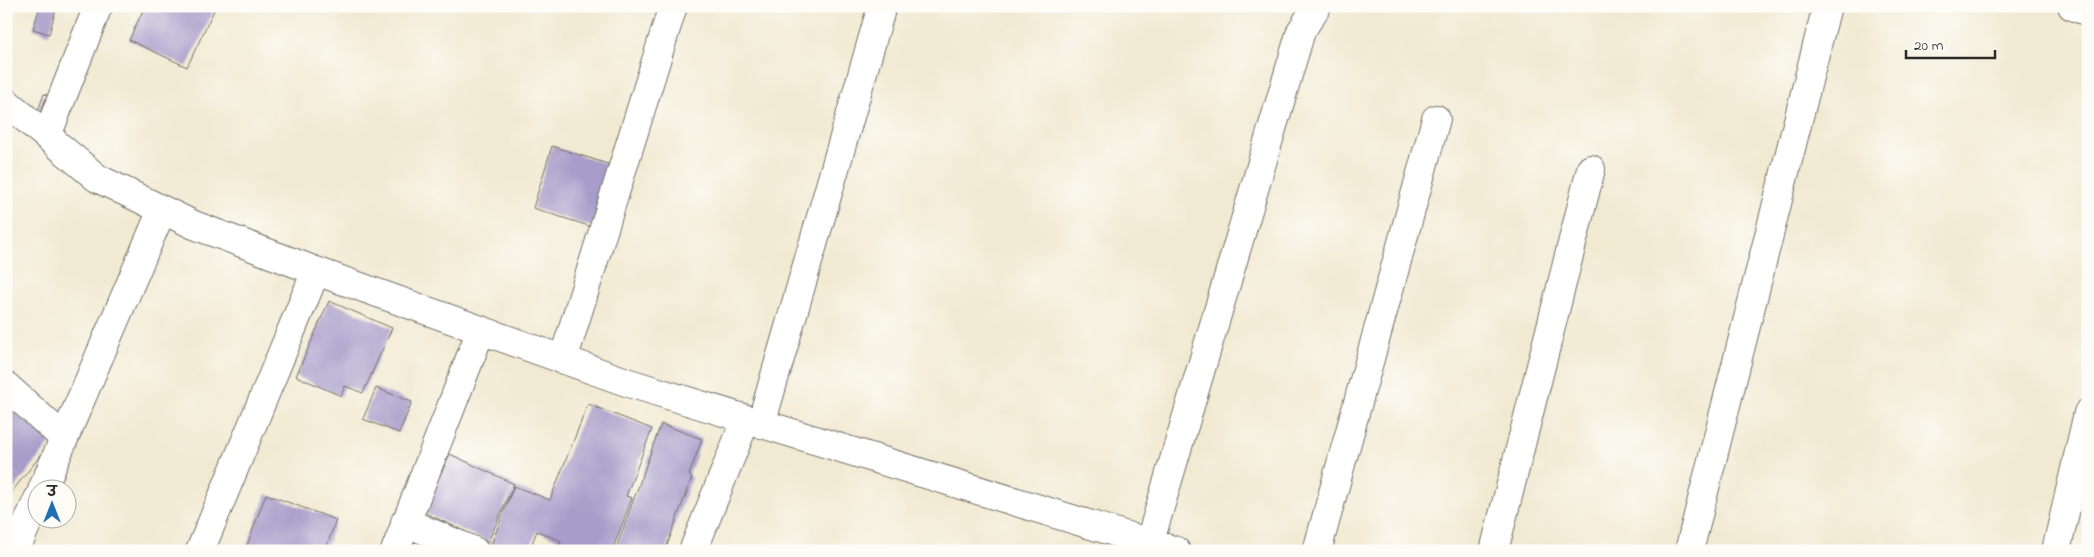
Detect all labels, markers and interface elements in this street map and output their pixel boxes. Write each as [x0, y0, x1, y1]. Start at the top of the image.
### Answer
scale bar [1906, 28, 1995, 60]
text: 20 m [1914, 35, 1944, 57]
north arrow [28, 480, 78, 530]
text: उ [45, 482, 58, 503]

